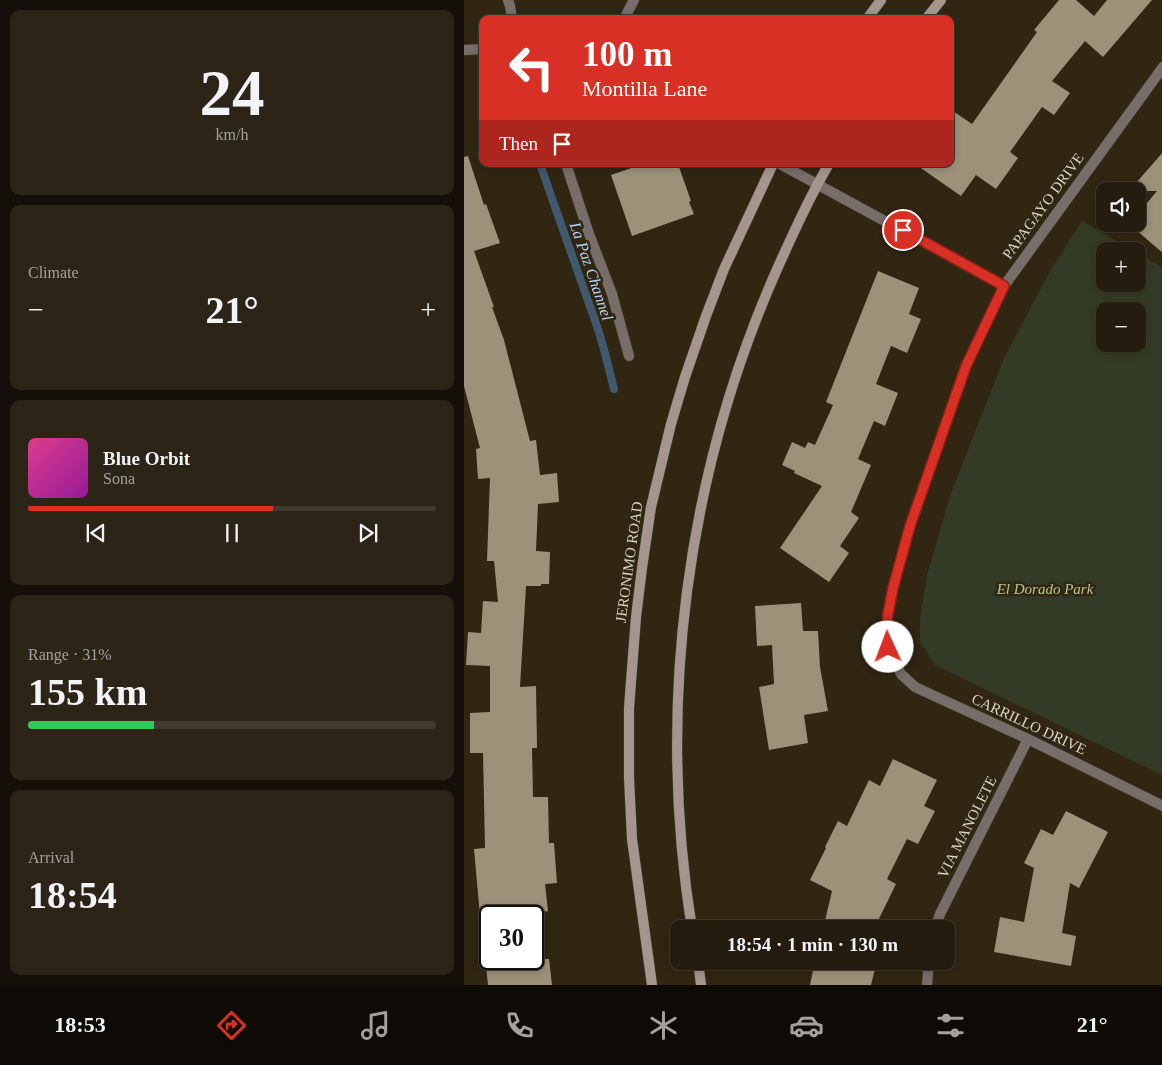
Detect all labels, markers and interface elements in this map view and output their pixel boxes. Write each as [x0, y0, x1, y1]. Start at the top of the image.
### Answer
icon: left [499, 35, 564, 100]
text: 100 m [582, 35, 672, 74]
text: 24 [200, 57, 265, 129]
text: Montilla Lane [582, 76, 707, 101]
text: km/h [216, 126, 248, 143]
icon: arrive [548, 130, 576, 158]
text: Then [499, 133, 538, 154]
street label: PAPAGAYO DRIVE [999, 150, 1087, 262]
map controls [1096, 182, 1146, 352]
button: sound [1096, 182, 1146, 232]
pin [882, 209, 924, 251]
icon: arrive [889, 216, 917, 244]
water label: La Paz Channel [566, 219, 617, 323]
button: + [1096, 242, 1146, 292]
text: Climate [28, 264, 79, 281]
text: 21° [205, 289, 259, 331]
text: − [28, 294, 44, 325]
text: + [420, 294, 436, 325]
button: − [1096, 302, 1146, 352]
text: Blue Orbit [103, 448, 190, 469]
text: Sona [103, 470, 135, 487]
street label: JERONIMO ROAD [613, 500, 645, 624]
icon: previous [82, 519, 110, 547]
icon: pause [218, 519, 246, 547]
icon: next [354, 519, 382, 547]
park label: El Dorado Park [996, 581, 1094, 597]
position arrow [861, 620, 913, 672]
text: Range · 31% [28, 646, 112, 663]
text: 155 km [28, 671, 147, 713]
street label: CARRILLO DRIVE [969, 690, 1089, 758]
street label: VIA MANOLETE [934, 773, 1000, 881]
text: Arrival [28, 849, 74, 866]
text: 18:54 [28, 874, 117, 916]
speed limit sign: 30 [479, 905, 544, 970]
text: 18:54 · 1 min · 130 m [727, 934, 898, 955]
icon: directions [214, 1008, 249, 1043]
icon: music [358, 1008, 393, 1043]
icon: phone [502, 1008, 537, 1043]
icon: climate [646, 1008, 681, 1043]
icon: car [789, 1008, 824, 1043]
icon: filters [933, 1008, 968, 1043]
text: 18:53 [54, 1012, 106, 1037]
text: 21° [1077, 1012, 1108, 1037]

